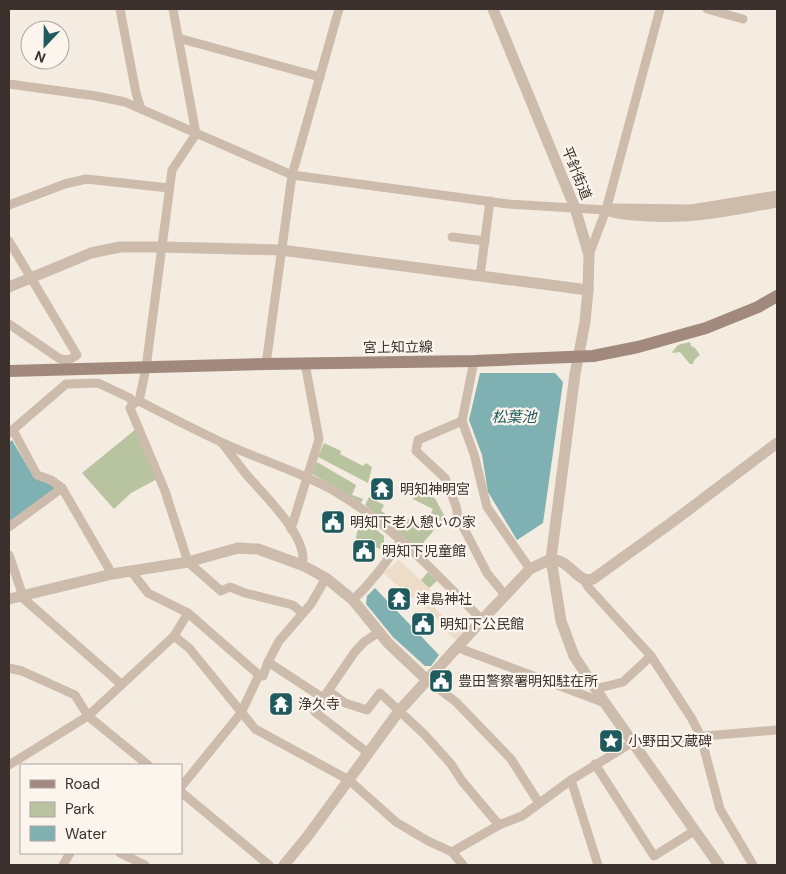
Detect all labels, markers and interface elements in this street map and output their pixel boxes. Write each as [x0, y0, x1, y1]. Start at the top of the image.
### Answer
north arrow [20, 20, 70, 70]
text: N [32, 47, 48, 67]
street label: 平針街道 [558, 144, 596, 202]
street label: 宮上知立線 [363, 337, 433, 357]
water label: 松葉池 [491, 407, 538, 427]
temple icon: 明知神明宮 [369, 476, 395, 502]
place label: 明知神明宮 [400, 480, 470, 498]
public building icon: 明知下老人憩いの家 [320, 509, 346, 535]
place label: 明知下老人憩いの家 [350, 513, 476, 531]
public building icon: 明知下児童館 [351, 538, 377, 564]
place label: 明知下児童館 [382, 542, 466, 560]
temple icon: 津島神社 [386, 586, 412, 612]
place label: 津島神社 [416, 590, 472, 608]
public building icon: 明知下公民館 [410, 611, 436, 637]
place label: 明知下公民館 [440, 615, 524, 633]
public building icon: 豊田警察署明知駐在所 [428, 668, 454, 694]
place label: 豊田警察署明知駐在所 [458, 672, 598, 690]
temple icon: 浄久寺 [268, 691, 294, 717]
place label: 浄久寺 [298, 695, 340, 713]
place icon: 小野田又蔵碑 [598, 728, 624, 754]
place label: 小野田又蔵碑 [628, 732, 712, 750]
legend [20, 764, 182, 854]
text: Road [65, 774, 100, 794]
text: Park [65, 799, 95, 819]
text: Water [65, 824, 107, 844]

